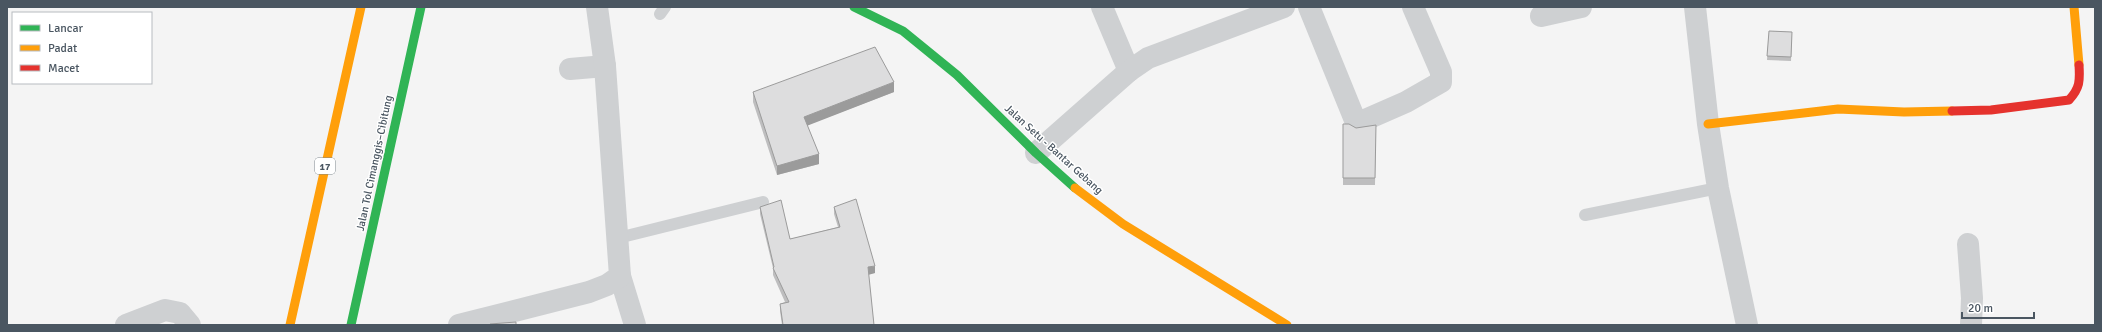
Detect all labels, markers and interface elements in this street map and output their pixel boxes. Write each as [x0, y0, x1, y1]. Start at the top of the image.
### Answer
legend [12, 12, 152, 84]
text: Lancar [48, 21, 84, 36]
text: Padat [48, 41, 77, 56]
text: Macet [48, 61, 80, 76]
street label: Jalan Tol Cimanggis–Cibitung [354, 94, 395, 232]
street label: Jalan Setu - Bantar Gebang [1002, 102, 1106, 197]
road number: 17 [315, 158, 335, 174]
scale bar [1962, 294, 2034, 320]
text: 20 m [1968, 301, 1993, 316]

